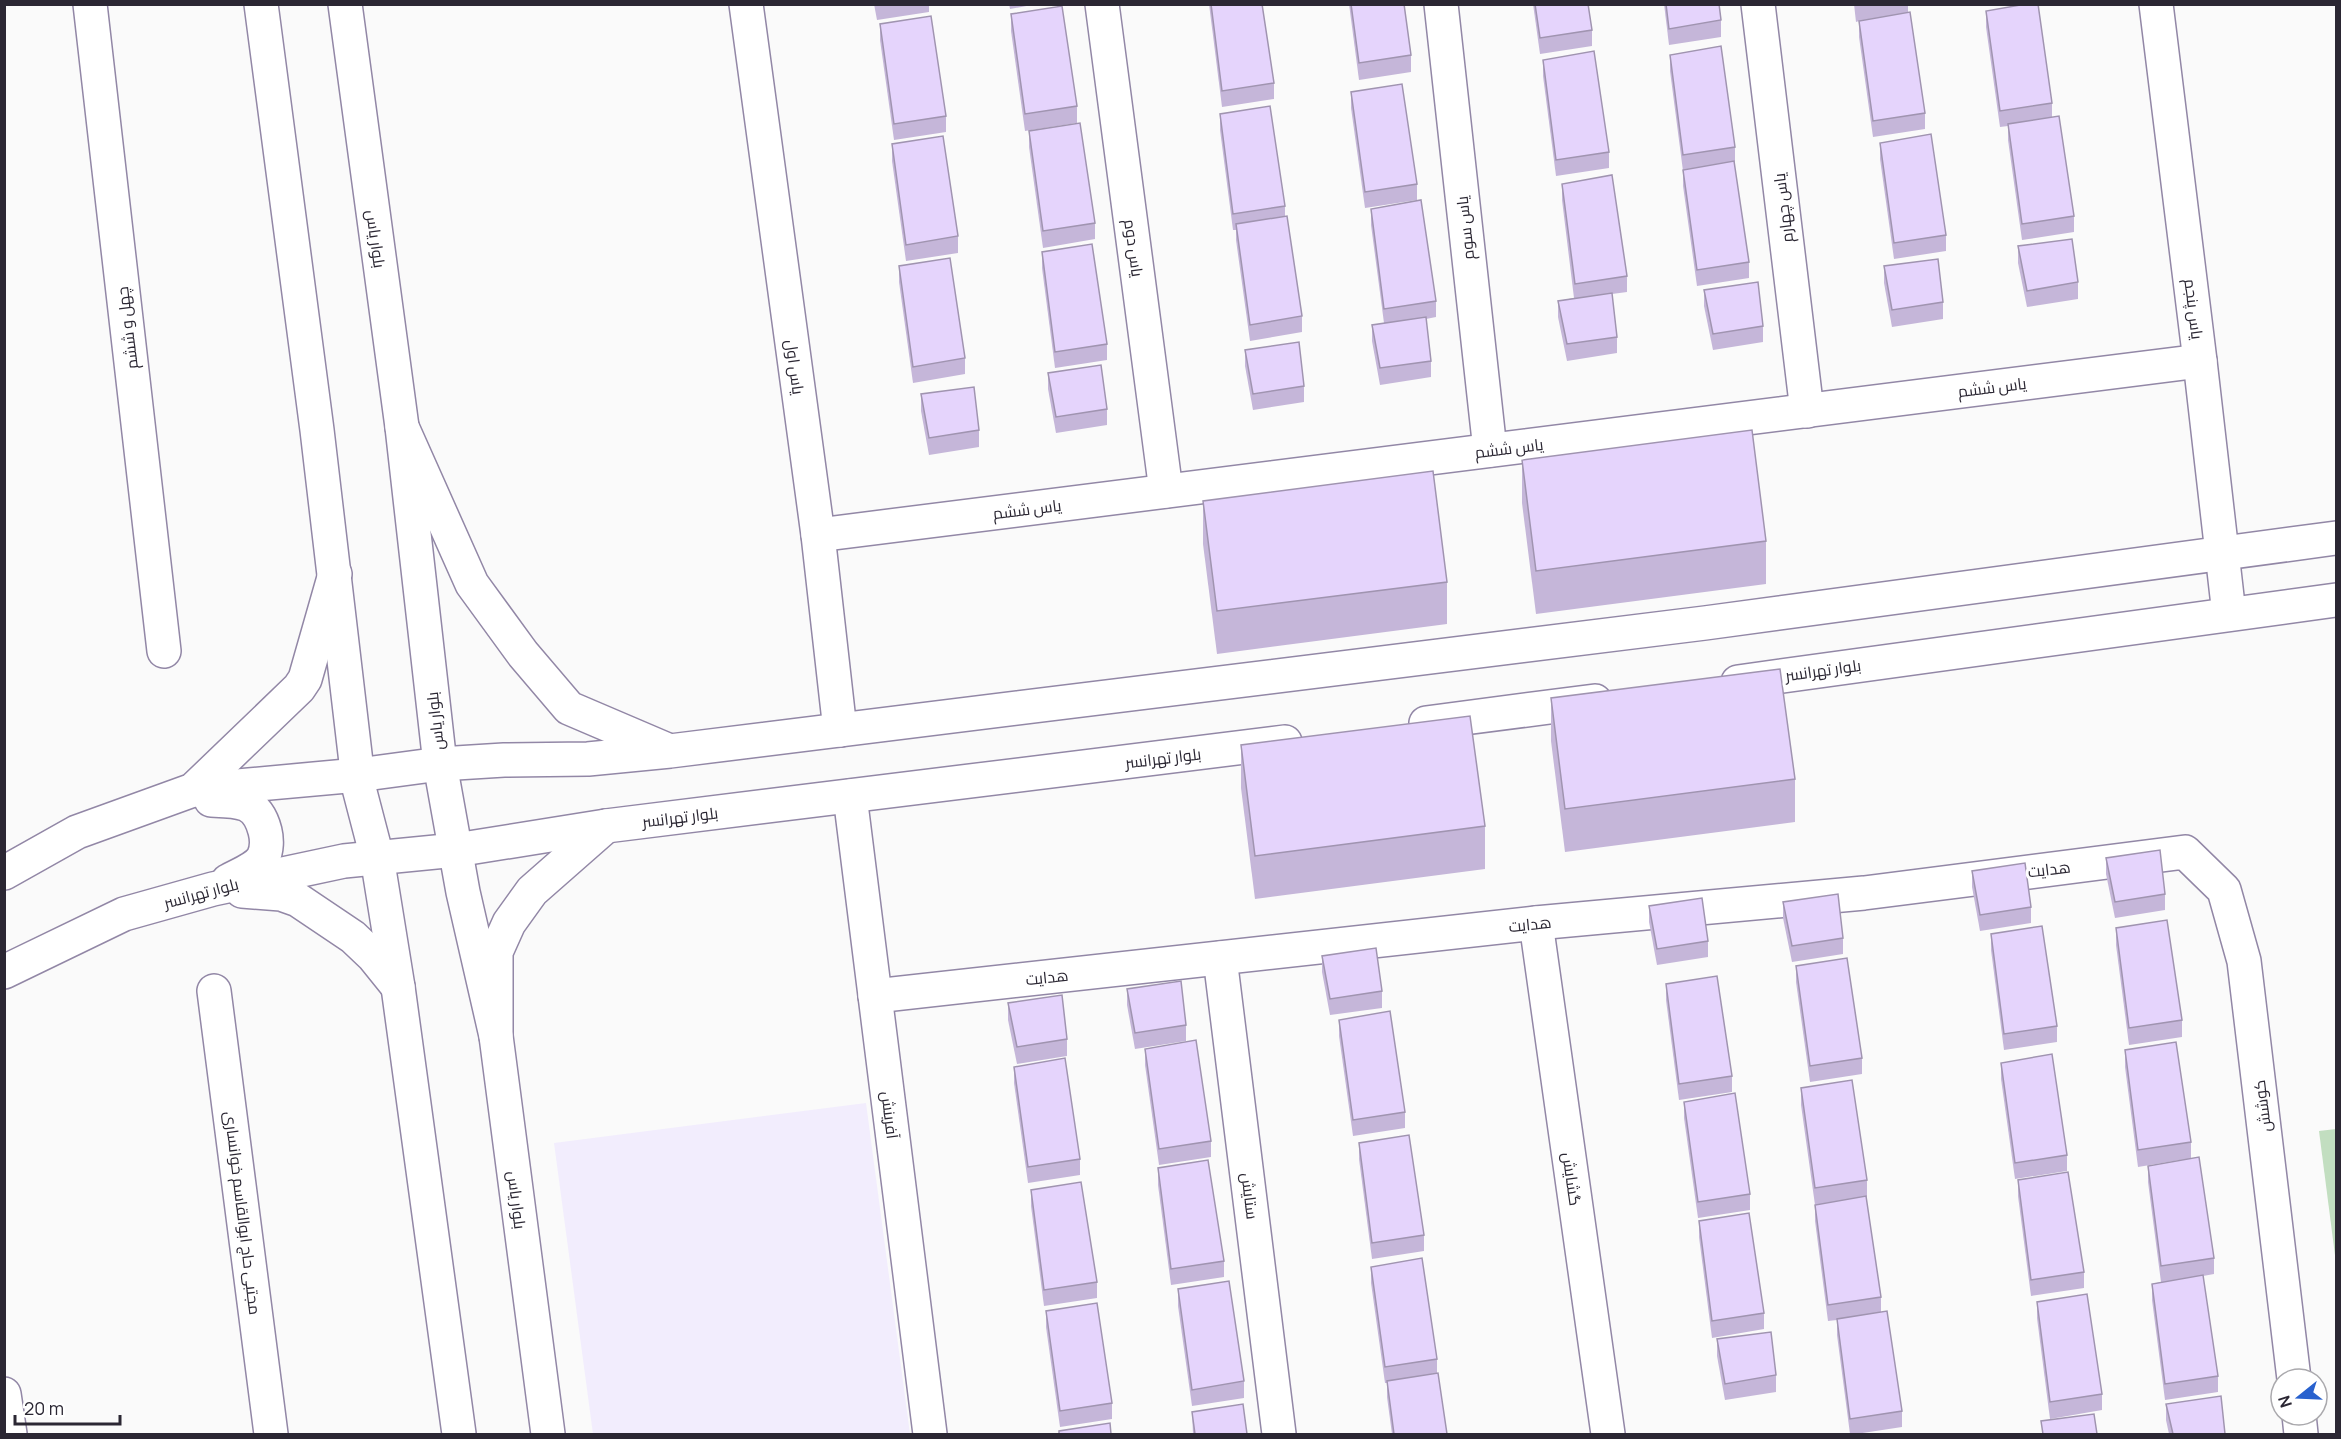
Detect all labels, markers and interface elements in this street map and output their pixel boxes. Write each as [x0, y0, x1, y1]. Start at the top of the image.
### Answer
street label: یاس چهارم [1768, 171, 1799, 244]
street label: یاس سوم [1451, 194, 1480, 261]
street label: بلوار یاس [361, 208, 391, 270]
street label: یاس دوم [1118, 218, 1149, 279]
street label: یاس پنجم [2178, 278, 2209, 341]
street label: چهل و ششم [111, 285, 144, 371]
street label: یاس اول [780, 338, 810, 397]
street label: یاس ششم [1956, 372, 2028, 403]
street label: یاس ششم [1473, 433, 1545, 464]
street label: یاس ششم [991, 494, 1063, 525]
street label: بلوار تهرانسر [1783, 654, 1862, 686]
street label: بلوار یاس [421, 691, 449, 751]
street label: بلوار تهرانسر [1123, 742, 1202, 774]
street label: بلوار تهرانسر [640, 801, 719, 833]
street label: هدایت [2026, 855, 2072, 883]
street label: بلوار تهرانسر [160, 872, 241, 914]
street label: هدایت [1507, 911, 1553, 937]
street label: هدایت [1024, 964, 1070, 990]
street label: کوشش [2248, 1079, 2276, 1133]
street label: آفرینش [876, 1090, 904, 1141]
street label: مجتبی حاج ابوالقاسم خوانساری [219, 1110, 266, 1316]
street label: گشایش [1557, 1151, 1587, 1207]
street label: بلوار یاس [503, 1170, 531, 1230]
street label: ستایش [1236, 1171, 1264, 1221]
north arrow [2269, 1367, 2329, 1427]
scale bar [15, 1388, 120, 1426]
text: N [2272, 1393, 2297, 1411]
text: 20 m [24, 1396, 64, 1420]

